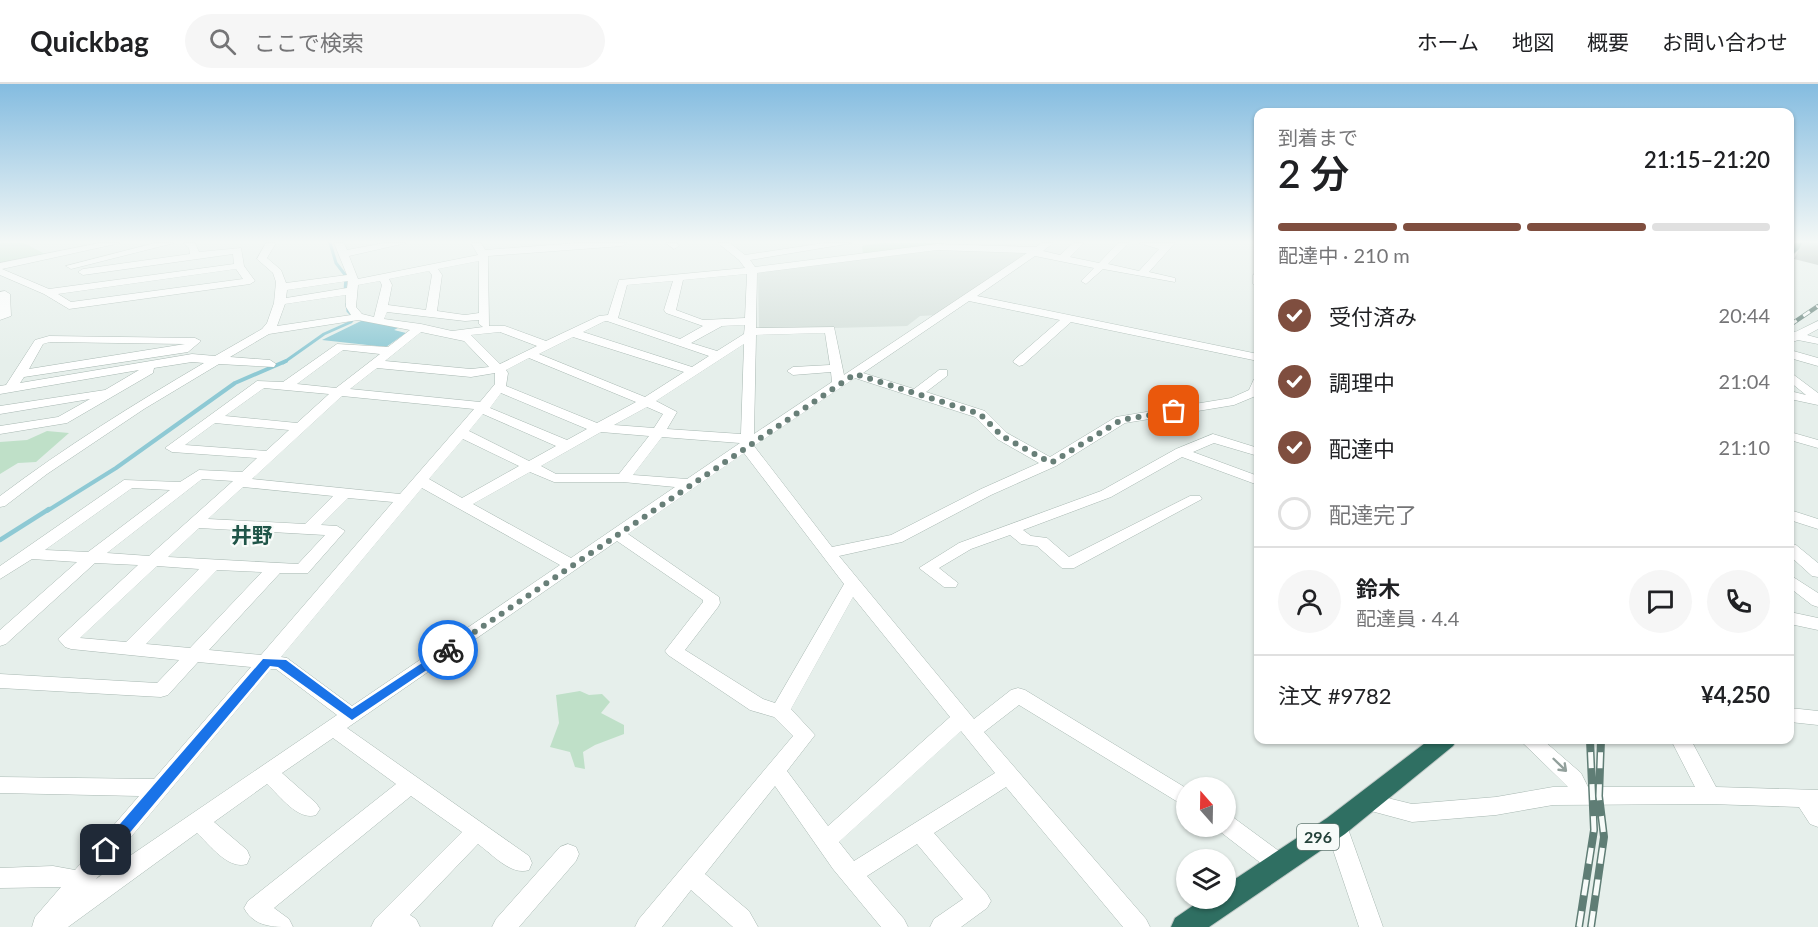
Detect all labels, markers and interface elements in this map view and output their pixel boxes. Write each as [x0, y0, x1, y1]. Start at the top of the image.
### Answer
search box [185, 14, 605, 68]
text: Quickbag [30, 24, 149, 58]
icon: search [206, 25, 239, 58]
text: ここで検索 [254, 29, 364, 56]
text: ホーム [1417, 29, 1479, 54]
text: 地図 [1512, 29, 1554, 54]
text: 概要 [1587, 29, 1629, 54]
text: お問い合わせ [1662, 29, 1788, 54]
text: 到着まで [1278, 125, 1358, 149]
text: 21:15–21:20 [1644, 146, 1770, 173]
text: 2 分 [1278, 150, 1349, 196]
text: 配達中 · 210 m [1278, 243, 1410, 267]
icon: check [1278, 299, 1311, 332]
text: 受付済み [1329, 303, 1417, 330]
text: 20:44 [1719, 303, 1770, 327]
icon: check [1278, 365, 1311, 398]
text: 調理中 [1329, 369, 1395, 396]
text: 21:04 [1719, 369, 1770, 393]
pin [1148, 385, 1199, 436]
icon: bag [1157, 394, 1190, 427]
icon: check [1278, 431, 1311, 464]
text: 配達中 [1329, 435, 1395, 462]
text: 21:10 [1719, 435, 1770, 459]
text: 配達完了 [1329, 501, 1417, 528]
district label: 井野 [231, 522, 273, 547]
button: person [1278, 570, 1341, 633]
button: chat [1629, 570, 1692, 633]
button: phone [1707, 570, 1770, 633]
text: 鈴木 [1356, 575, 1400, 602]
text: 配達員 · 4.4 [1356, 606, 1459, 630]
courier [418, 620, 478, 680]
icon: bike [432, 634, 465, 667]
text: ¥4,250 [1701, 681, 1770, 708]
text: 注文 #9782 [1278, 682, 1391, 709]
one-way arrow [1552, 758, 1567, 772]
north arrow [1176, 777, 1236, 837]
map controls [1176, 777, 1236, 909]
pin [80, 824, 131, 875]
road number: 296 [1297, 824, 1339, 850]
icon: home [89, 833, 122, 866]
button: layers [1176, 849, 1236, 909]

